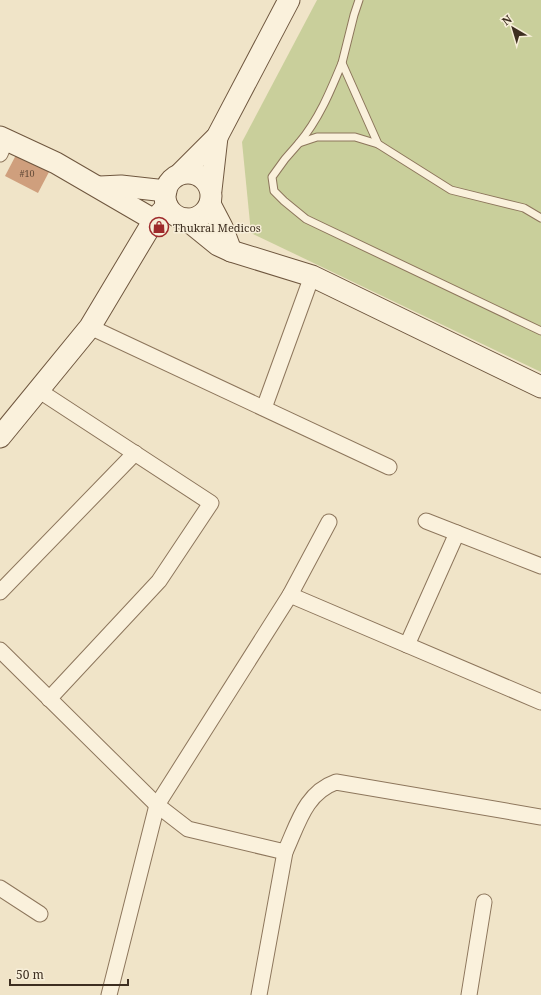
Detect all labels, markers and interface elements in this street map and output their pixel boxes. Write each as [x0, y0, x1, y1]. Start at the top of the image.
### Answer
north arrow [493, 8, 533, 48]
text: N [499, 11, 515, 28]
house number: #10 [19, 167, 35, 180]
shop icon: Thukral Medicos [148, 216, 170, 238]
place label: Thukral Medicos [173, 220, 261, 235]
scale bar [10, 961, 128, 987]
text: 50 m [16, 966, 44, 983]

